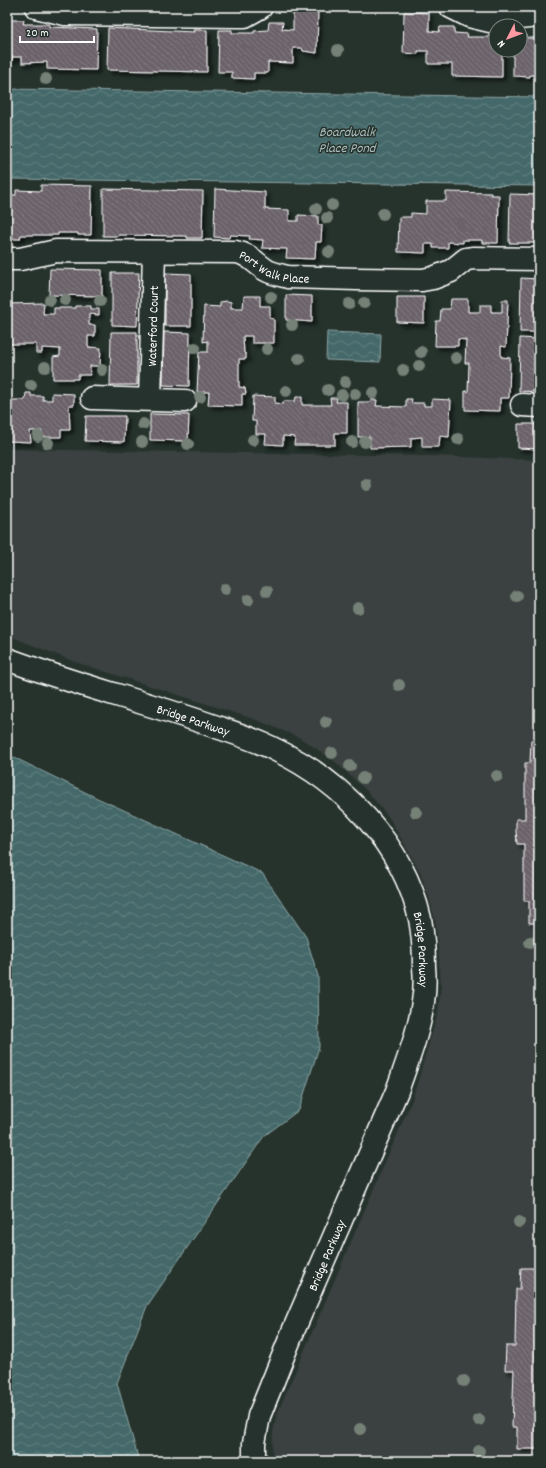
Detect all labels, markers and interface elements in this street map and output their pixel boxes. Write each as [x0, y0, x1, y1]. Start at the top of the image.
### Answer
scale bar [20, 18, 94, 44]
north arrow [488, 18, 528, 58]
text: 20 m [26, 25, 49, 42]
text: N [494, 36, 510, 51]
water label: Boardwalk Place Pond [319, 123, 378, 159]
street label: Port Walk Place [236, 246, 310, 290]
street label: Waterford Court [144, 285, 165, 367]
street label: Bridge Parkway [154, 701, 232, 743]
street label: Bridge Parkway [407, 910, 432, 988]
street label: Bridge Parkway [305, 1217, 352, 1295]

